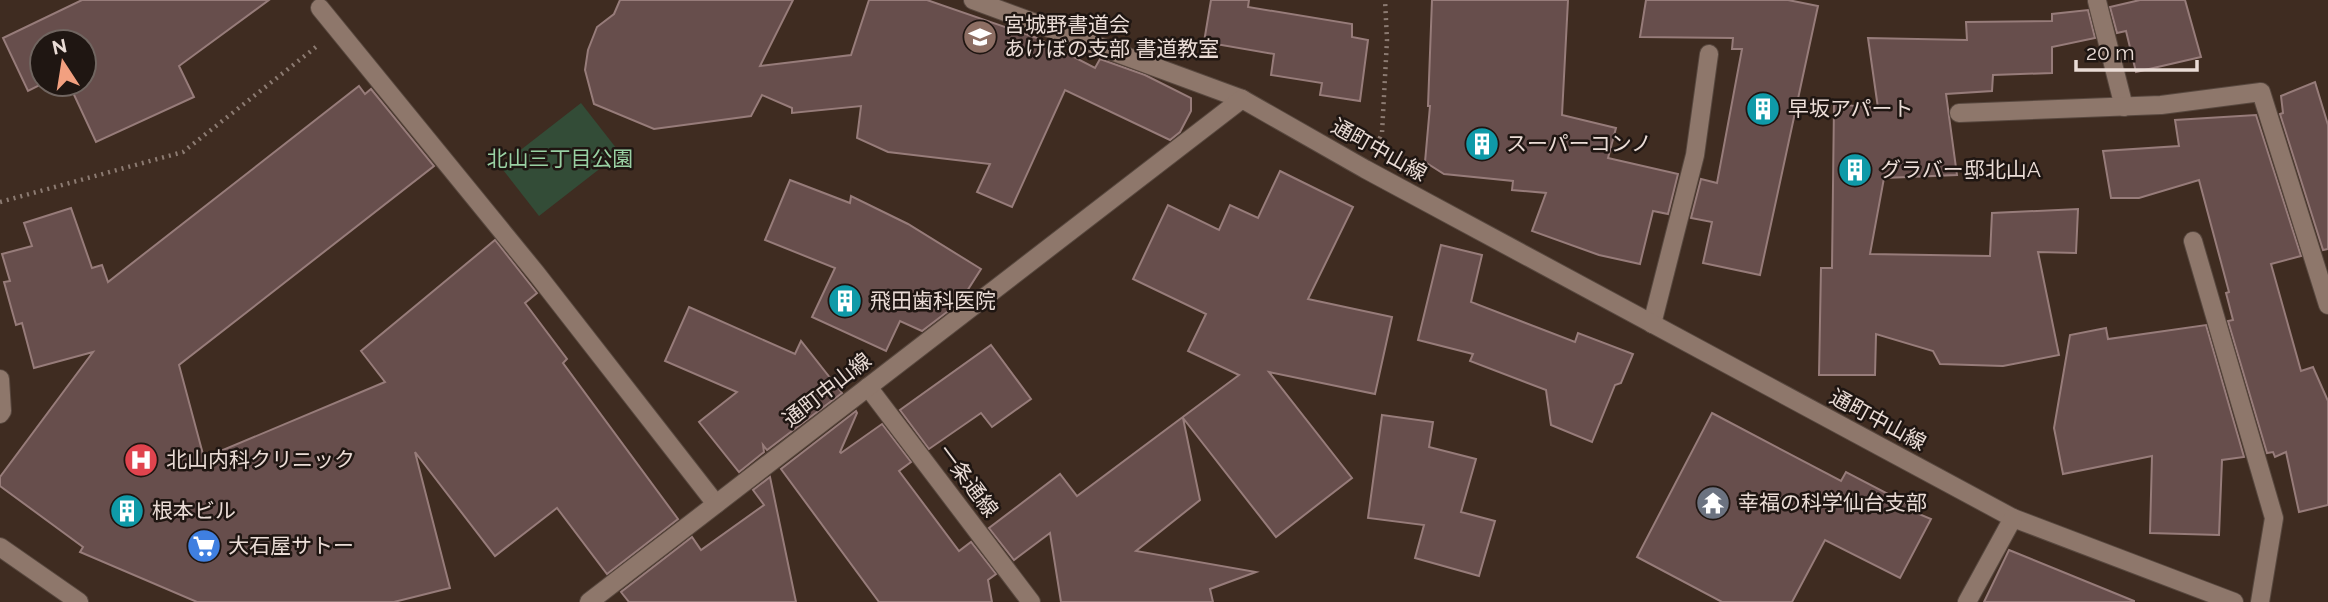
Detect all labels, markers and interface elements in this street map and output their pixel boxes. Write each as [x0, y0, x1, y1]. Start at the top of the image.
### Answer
place label: 宮城野書道会 あけぼの支部 書道教室 [1004, 12, 1219, 61]
school or university icon: 宮城野書道会 あけぼの支部 書道教室 [961, 18, 999, 56]
north arrow [28, 28, 98, 98]
scale bar [2076, 28, 2197, 72]
text: N [50, 34, 69, 59]
text: 20 m [2086, 40, 2134, 65]
building icon: 早坂アパート [1744, 90, 1782, 128]
place label: 早坂アパート [1788, 96, 1914, 121]
street label: 通町中山線 [1327, 113, 1431, 186]
building icon: スーパーコンノ [1463, 125, 1501, 163]
place label: スーパーコンノ [1506, 131, 1652, 156]
park label: 北山三丁目公園 [487, 146, 634, 171]
building icon: グラバー邸北山A [1836, 151, 1874, 189]
place label: グラバー邸北山A [1880, 157, 2041, 182]
building icon: 飛田歯科医院 [826, 282, 864, 320]
place label: 飛田歯科医院 [870, 288, 996, 313]
street label: 通町中山線 [778, 347, 876, 432]
street label: 通町中山線 [1826, 384, 1930, 455]
street label: 一条通線 [933, 440, 1004, 522]
hospital icon: 北山内科クリニック [122, 441, 160, 479]
place label: 北山内科クリニック [166, 447, 355, 472]
temple icon: 幸福の科学仙台支部 [1694, 484, 1732, 522]
place label: 幸福の科学仙台支部 [1738, 490, 1927, 515]
building icon: 根本ビル [108, 492, 146, 530]
place label: 根本ビル [152, 498, 236, 523]
supermarket icon: 大石屋サトー [185, 527, 223, 565]
place label: 大石屋サトー [228, 533, 354, 558]

